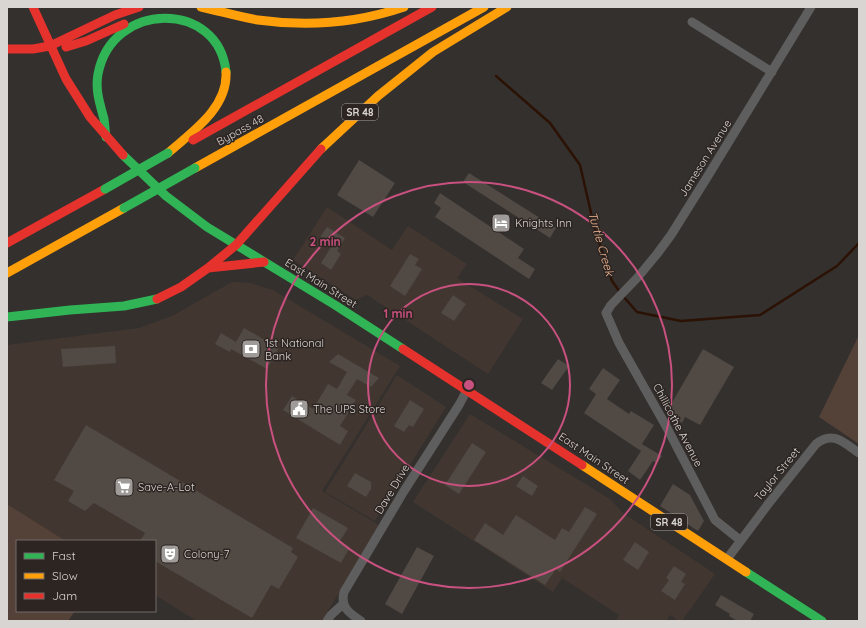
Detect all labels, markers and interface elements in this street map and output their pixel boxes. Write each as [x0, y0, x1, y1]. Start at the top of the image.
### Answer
road number: SR 48 [342, 104, 378, 120]
street label: Bypass 48 [214, 111, 266, 149]
street label: Jameson Avenue [676, 117, 734, 199]
water label: Turtle Creek [585, 210, 618, 279]
hotel icon: Knights Inn [490, 212, 512, 234]
place label: Knights Inn [515, 216, 572, 230]
text: 2 min [309, 234, 341, 249]
street label: East Main Street [282, 255, 360, 311]
text: 1 min [383, 306, 413, 321]
place label: 1st National Bank [265, 336, 324, 363]
bank icon: 1st National Bank [240, 338, 262, 360]
centre of rings [462, 378, 476, 392]
street label: Chillicothe Avenue [650, 381, 706, 469]
public building icon: The UPS Store [288, 398, 310, 420]
place label: The UPS Store [313, 402, 385, 416]
street label: East Main Street [556, 429, 632, 487]
street label: Taylor Street [751, 444, 803, 504]
street label: Dave Drive [372, 461, 412, 517]
supermarket icon: Save-A-Lot [113, 476, 135, 498]
place label: Save-A-Lot [138, 480, 195, 494]
road number: SR 48 [651, 514, 687, 530]
legend [16, 540, 156, 612]
theatre icon: Colony-7 [159, 543, 181, 565]
place label: Colony-7 [184, 547, 230, 561]
text: Fast [52, 548, 76, 563]
text: Slow [52, 568, 78, 583]
text: Jam [52, 588, 77, 603]

